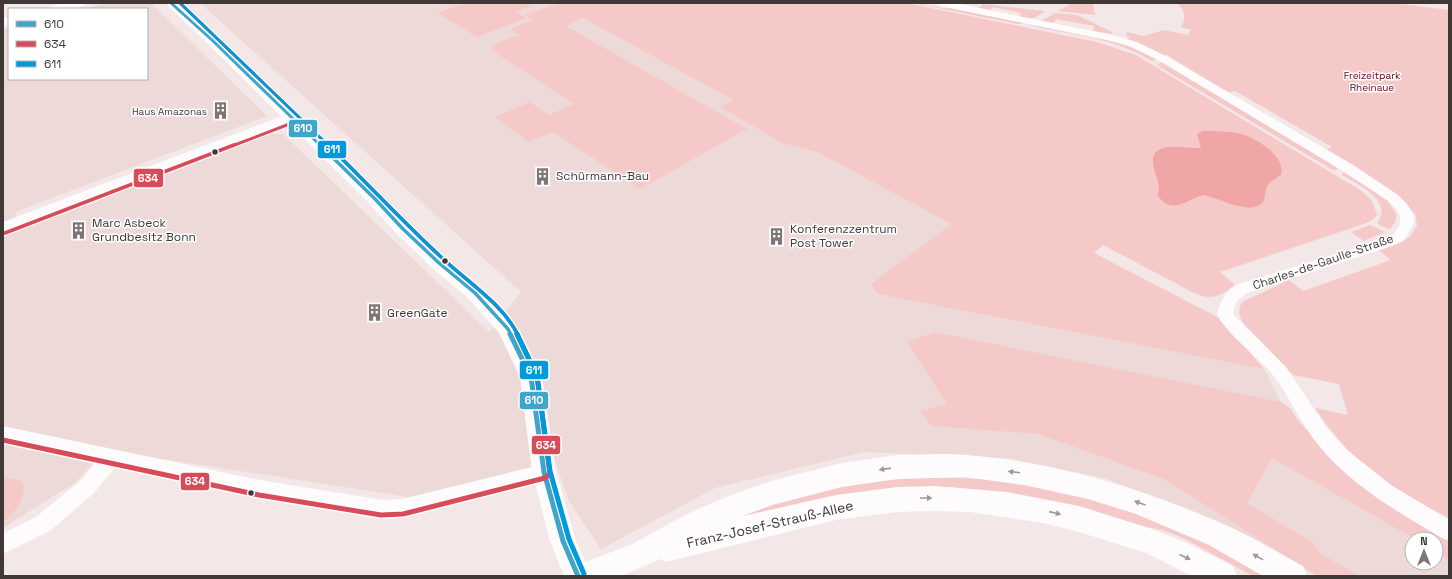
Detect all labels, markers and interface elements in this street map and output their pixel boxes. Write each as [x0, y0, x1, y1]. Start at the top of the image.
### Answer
legend [8, 8, 148, 80]
text: 610 [44, 16, 64, 32]
text: 634 [44, 36, 67, 52]
text: 611 [44, 56, 61, 72]
park label: Freizeitpark Rheinaue [1344, 69, 1401, 94]
building icon: Haus Amazonas [210, 101, 230, 121]
place label: Haus Amazonas [132, 105, 207, 118]
line badge: 610 [288, 119, 318, 138]
text: 610 [294, 121, 312, 135]
line badge: 611 [317, 140, 347, 159]
text: 611 [324, 142, 340, 156]
unlabelled marker [210, 147, 220, 157]
building icon: Schürmann-Bau [533, 166, 553, 186]
line badge: 634 [133, 168, 164, 188]
place label: Schürmann-Bau [556, 168, 649, 184]
text: 634 [138, 171, 158, 185]
place label: Marc Asbeck Grundbesitz Bonn [92, 215, 196, 245]
building icon: Marc Asbeck Grundbesitz Bonn [69, 220, 89, 240]
place label: Konferenzzentrum Post Tower [790, 221, 897, 251]
building icon: Konferenzzentrum Post Tower [767, 226, 787, 246]
street label: Charles-de-Gaulle-Straße [1251, 230, 1395, 294]
unlabelled marker [440, 256, 450, 266]
building icon: GreenGate [364, 303, 384, 323]
place label: GreenGate [387, 305, 448, 321]
line badge: 611 [519, 360, 549, 380]
text: 611 [526, 363, 542, 377]
line badge: 610 [519, 391, 549, 410]
text: 610 [525, 393, 543, 407]
line badge: 634 [531, 435, 561, 455]
text: 634 [536, 438, 556, 452]
one-way arrow [879, 466, 891, 472]
one-way arrow [1008, 469, 1020, 475]
line badge: 634 [180, 472, 210, 491]
text: 634 [185, 474, 205, 488]
unlabelled marker [246, 488, 256, 498]
one-way arrow [920, 495, 933, 501]
street label: Franz-Josef-Strauß-Allee [685, 496, 855, 552]
one-way arrow [1134, 500, 1146, 506]
one-way arrow [1049, 511, 1061, 517]
north arrow [1404, 531, 1444, 571]
text: N [1420, 534, 1428, 548]
one-way arrow [1180, 554, 1191, 560]
one-way arrow [1252, 554, 1264, 561]

